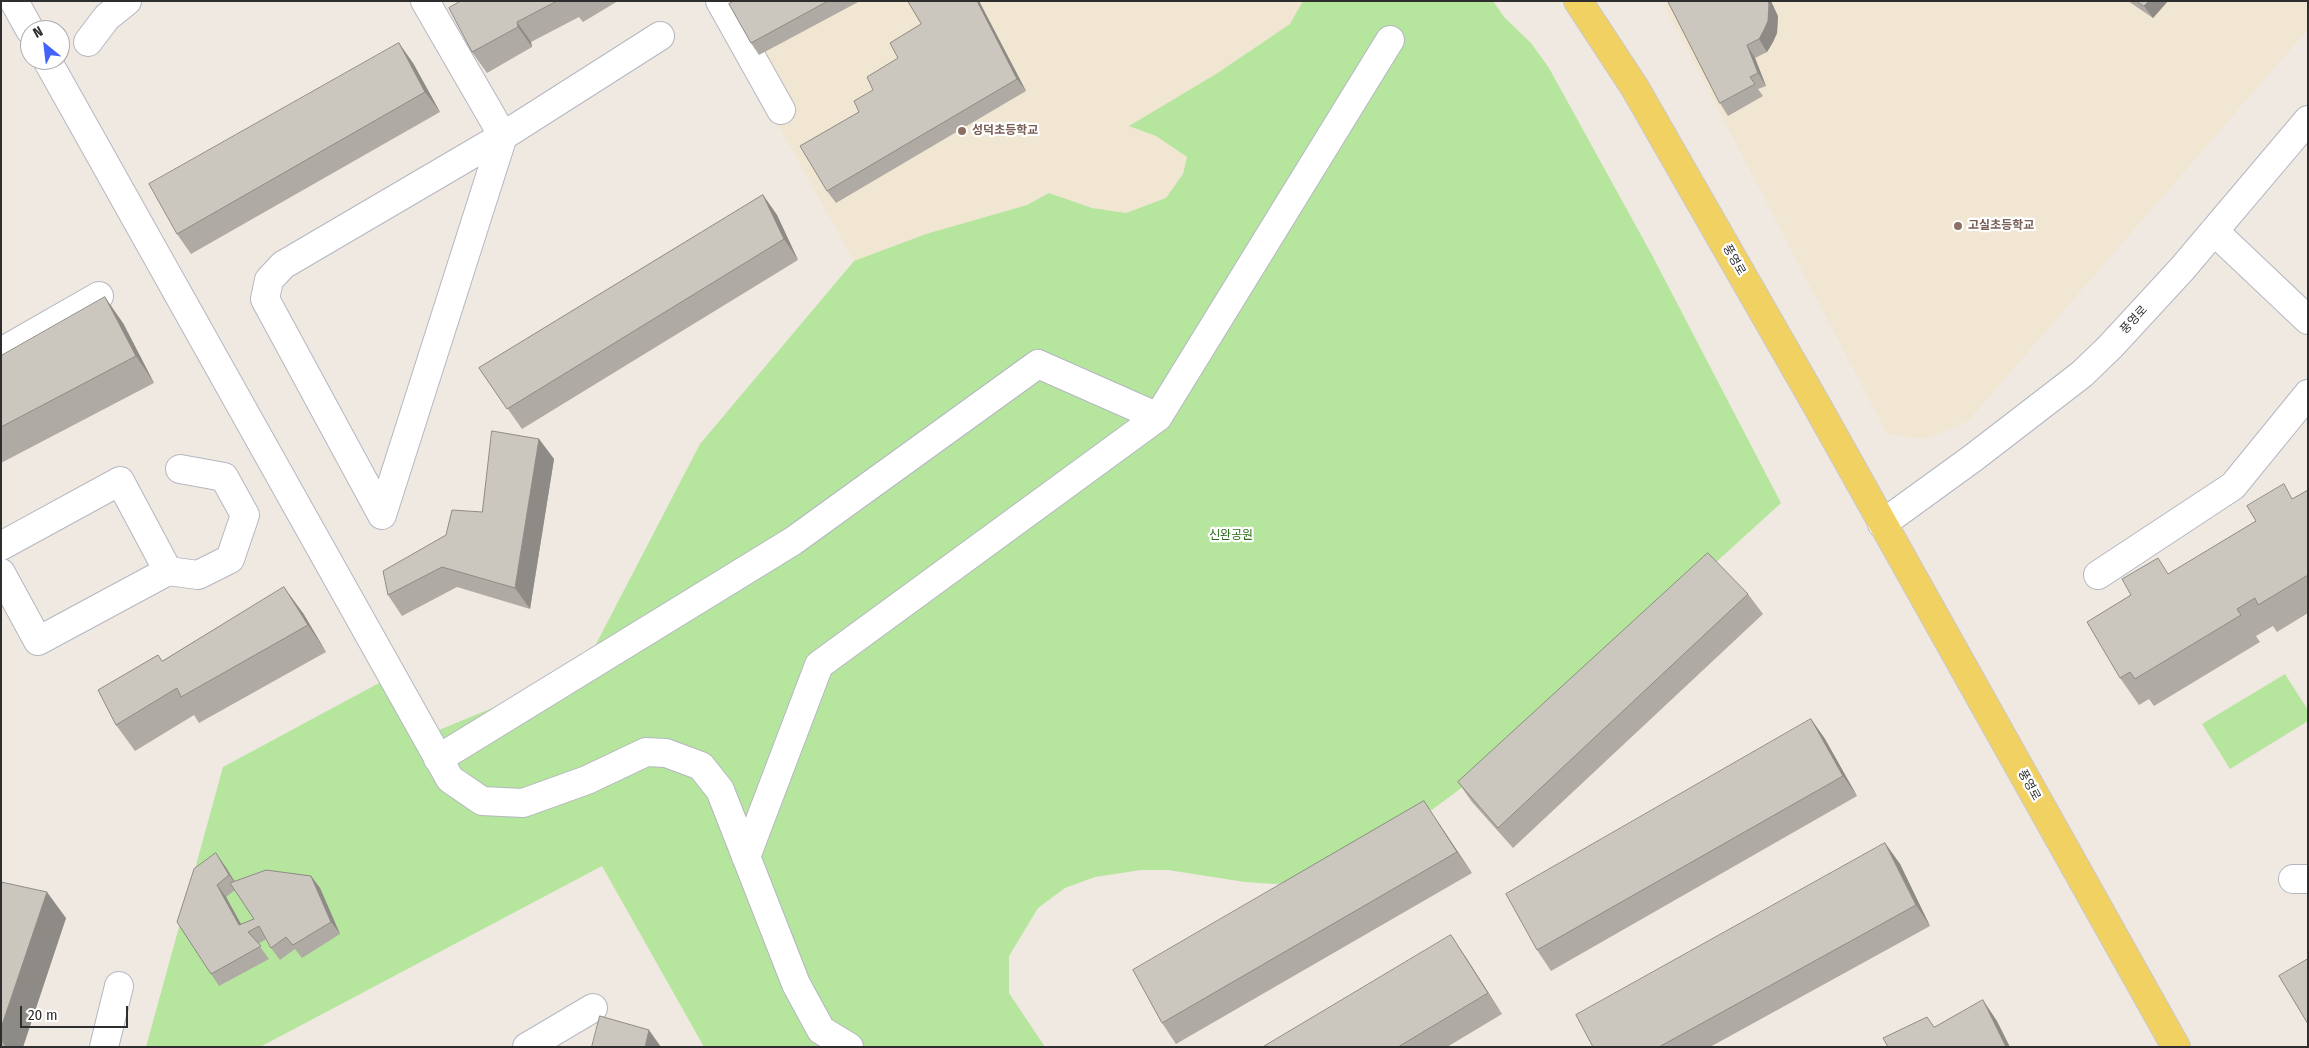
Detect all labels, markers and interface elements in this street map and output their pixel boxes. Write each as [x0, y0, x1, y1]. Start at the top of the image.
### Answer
north arrow [20, 20, 70, 70]
text: N [30, 23, 46, 42]
place label: 성덕초등학교 [972, 124, 1038, 138]
marker: 성덕초등학교 [956, 125, 968, 137]
place label: 고실초등학교 [1968, 219, 2034, 233]
marker: 고실초등학교 [1952, 220, 1964, 232]
street label: 풍영로 [1719, 242, 1749, 278]
street label: 풍영로 [2117, 303, 2151, 337]
park label: 신완공원 [1209, 529, 1253, 543]
street label: 풍영로 [2015, 767, 2043, 803]
scale bar [22, 996, 130, 1028]
text: 20 m [28, 1006, 58, 1024]

